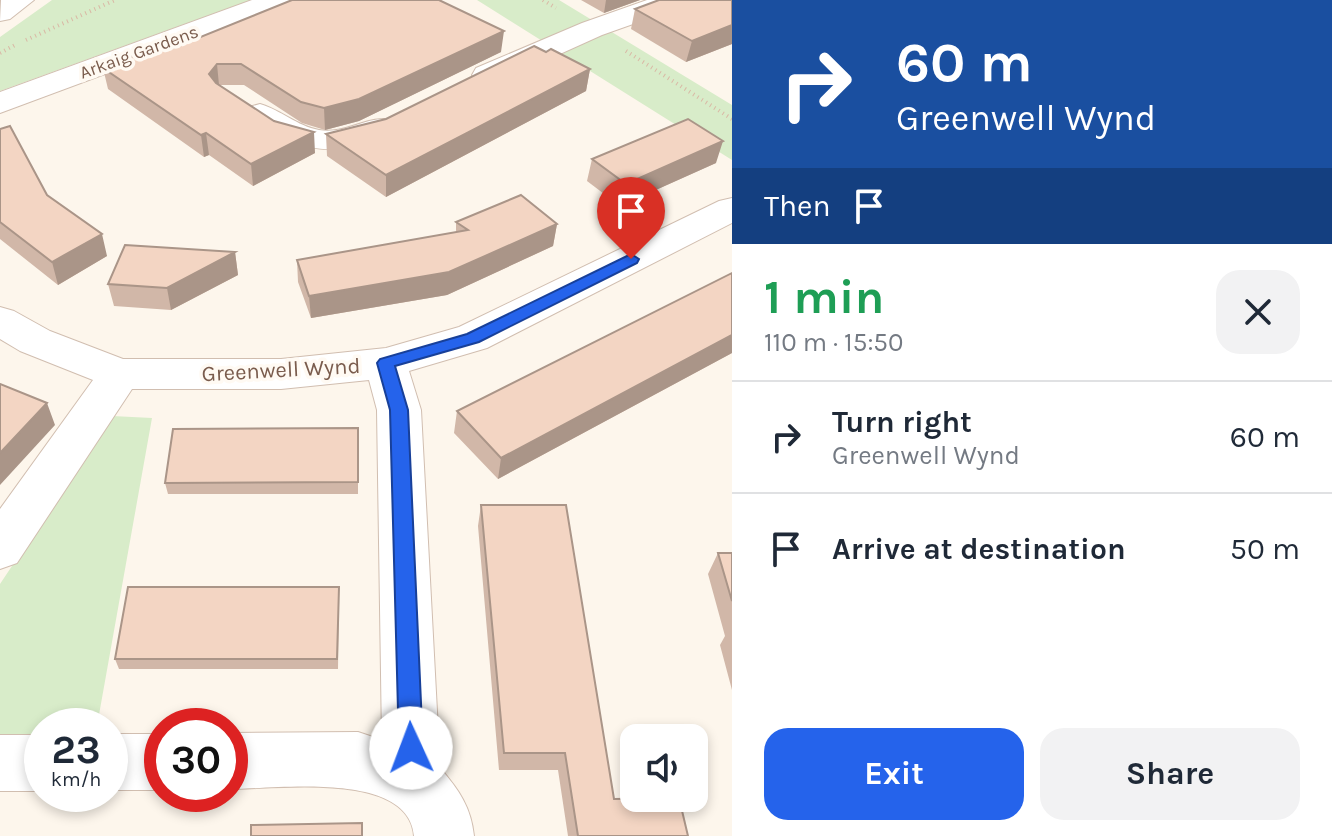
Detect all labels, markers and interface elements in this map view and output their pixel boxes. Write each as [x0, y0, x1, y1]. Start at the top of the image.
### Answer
street label: Arkaig Gardens [77, 20, 201, 84]
text: 60 m [896, 30, 1033, 95]
icon: right [764, 32, 868, 136]
text: Greenwell Wynd [896, 97, 1156, 139]
pin [597, 177, 665, 259]
icon: arrive [847, 184, 891, 228]
text: Then [764, 188, 831, 224]
icon: arrive [609, 189, 653, 233]
text: 1 min [764, 269, 884, 325]
button: close [1216, 270, 1300, 354]
text: 110 m · 15:50 [764, 327, 903, 358]
street label: Greenwell Wynd [201, 353, 361, 387]
text: Turn right [832, 404, 972, 440]
icon: right [764, 415, 808, 459]
text: 60 m [1230, 419, 1300, 455]
text: Greenwell Wynd [832, 440, 1020, 471]
icon: arrive [764, 527, 808, 571]
text: Arrive at destination [832, 531, 1126, 567]
text: 50 m [1230, 531, 1300, 567]
position arrow [369, 706, 453, 790]
speed limit sign: 30 [144, 708, 248, 812]
map controls [620, 724, 708, 812]
button: sound [620, 724, 708, 812]
text: 23 [51, 726, 101, 773]
button: Exit [764, 728, 1024, 820]
button: Share [1040, 728, 1300, 820]
text: km/h [51, 768, 101, 791]

